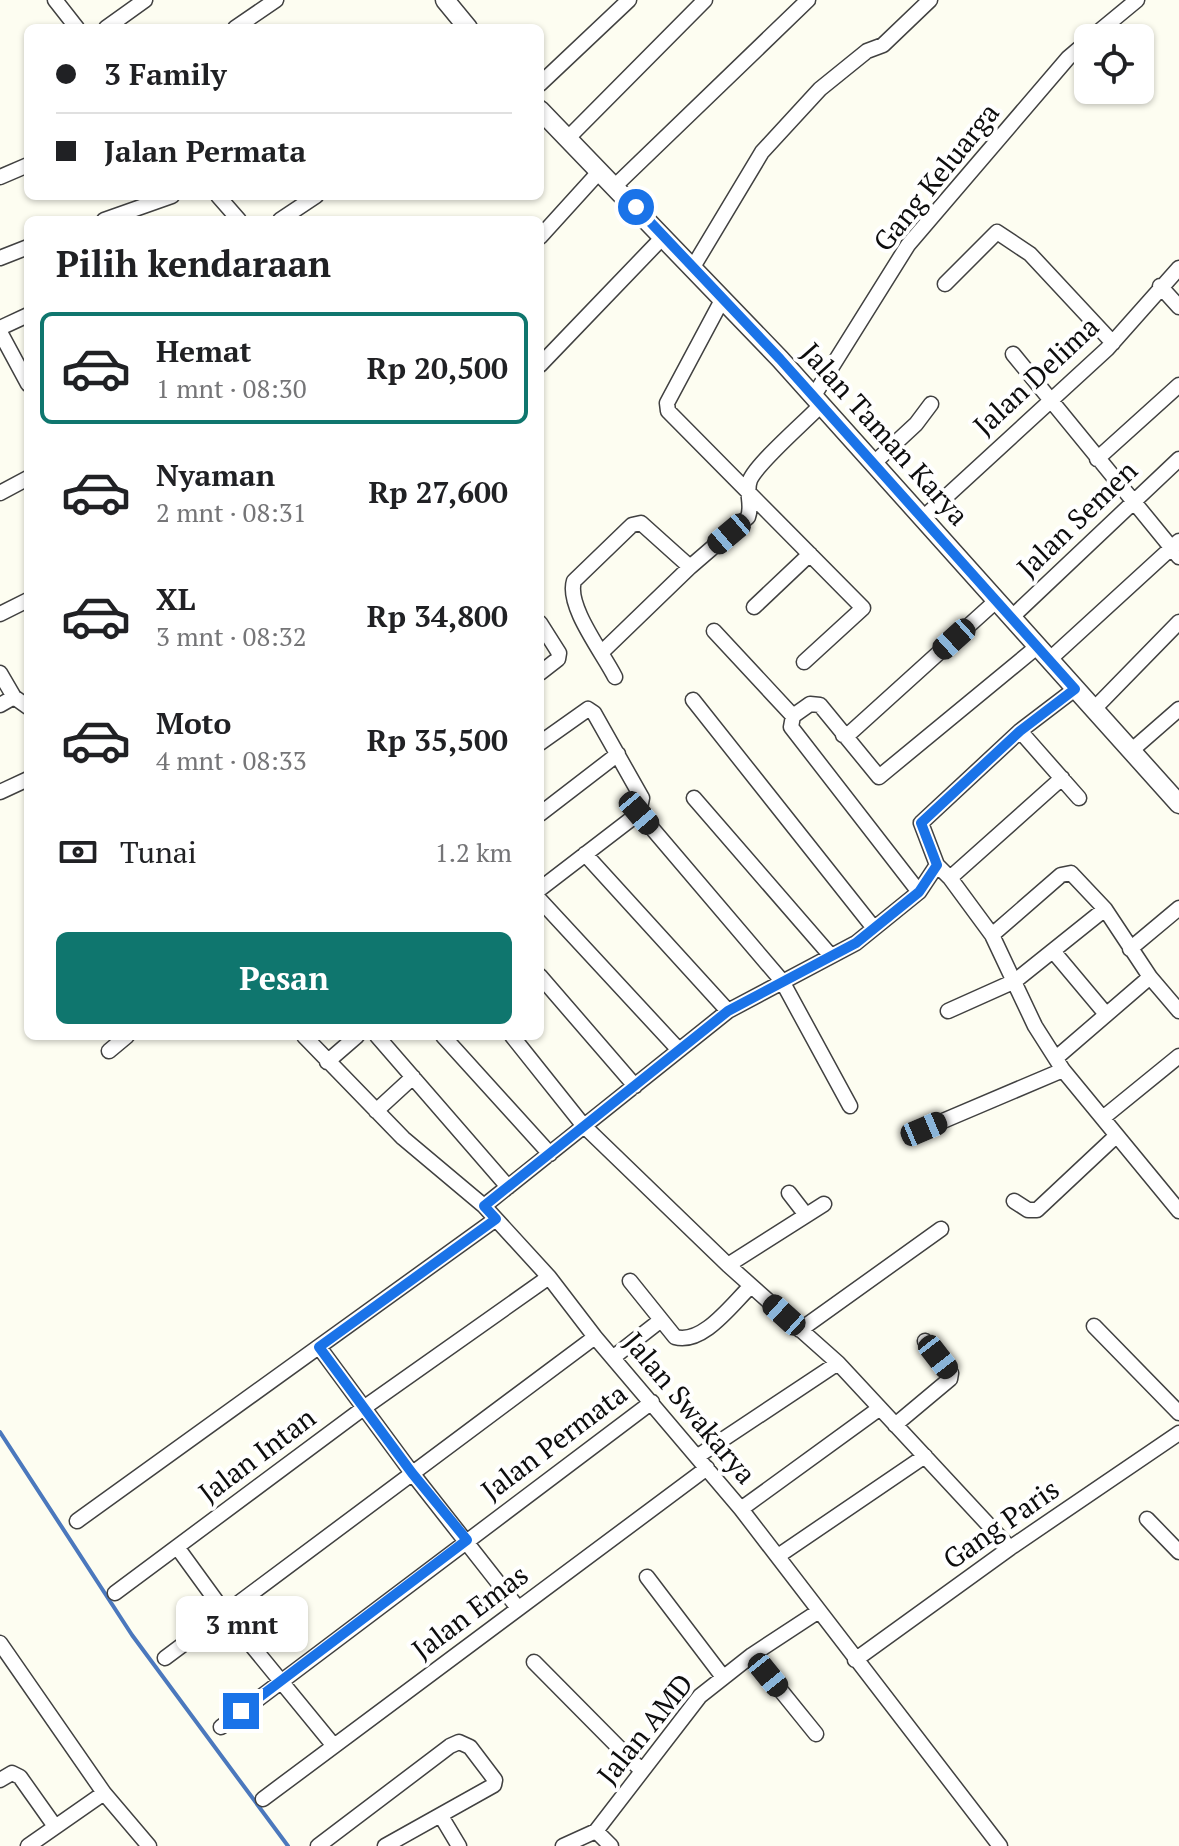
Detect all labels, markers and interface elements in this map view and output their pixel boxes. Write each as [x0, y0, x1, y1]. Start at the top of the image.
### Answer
map controls [1074, 24, 1154, 104]
button: locate [1074, 24, 1154, 104]
text: 3 Family [104, 54, 227, 94]
street label: Gang Keluarga [864, 95, 1007, 259]
text: Jalan Permata [104, 131, 306, 171]
route start [618, 189, 654, 225]
text: Pilih kendaraan [56, 240, 331, 287]
street label: Jalan Delima [965, 308, 1106, 443]
text: Hemat [156, 331, 252, 371]
icon: car [60, 332, 132, 404]
street label: Jalan Taman Karya [793, 334, 977, 533]
text: Rp 20,500 [367, 348, 508, 388]
text: 1 mnt · 08:30 [156, 371, 307, 405]
street label: Jalan Semen [1009, 452, 1145, 585]
text: Nyaman [156, 455, 275, 495]
icon: car [60, 456, 132, 528]
text: Rp 27,600 [368, 472, 508, 512]
text: 2 mnt · 08:31 [156, 495, 307, 529]
car [703, 509, 755, 559]
text: XL [156, 579, 195, 619]
icon: car [60, 580, 132, 652]
text: Rp 34,800 [367, 596, 508, 636]
car [928, 614, 980, 664]
text: 3 mnt · 08:32 [156, 619, 307, 653]
text: Moto [156, 703, 231, 743]
icon: car [60, 704, 132, 776]
text: Rp 35,500 [367, 720, 508, 760]
text: 4 mnt · 08:33 [156, 743, 307, 777]
car [614, 787, 664, 839]
icon: cash [56, 830, 100, 874]
text: Tunai [120, 832, 197, 872]
text: 1.2 km [435, 835, 512, 869]
button: Pesan [56, 932, 512, 1024]
car [897, 1109, 951, 1149]
car [758, 1290, 810, 1340]
street label: Jalan Swakarya [616, 1324, 765, 1491]
car [914, 1331, 962, 1383]
street label: Jalan Permata [473, 1375, 634, 1508]
street label: Jalan Intan [191, 1398, 323, 1511]
street label: Gang Paris [935, 1470, 1066, 1577]
street label: Jalan Emas [404, 1556, 535, 1667]
callout: 3 mnt [175, 1595, 307, 1651]
text: 3 mnt [206, 1607, 278, 1641]
car [744, 1649, 792, 1701]
street label: Jalan AMD [589, 1666, 701, 1792]
route end [223, 1693, 259, 1729]

